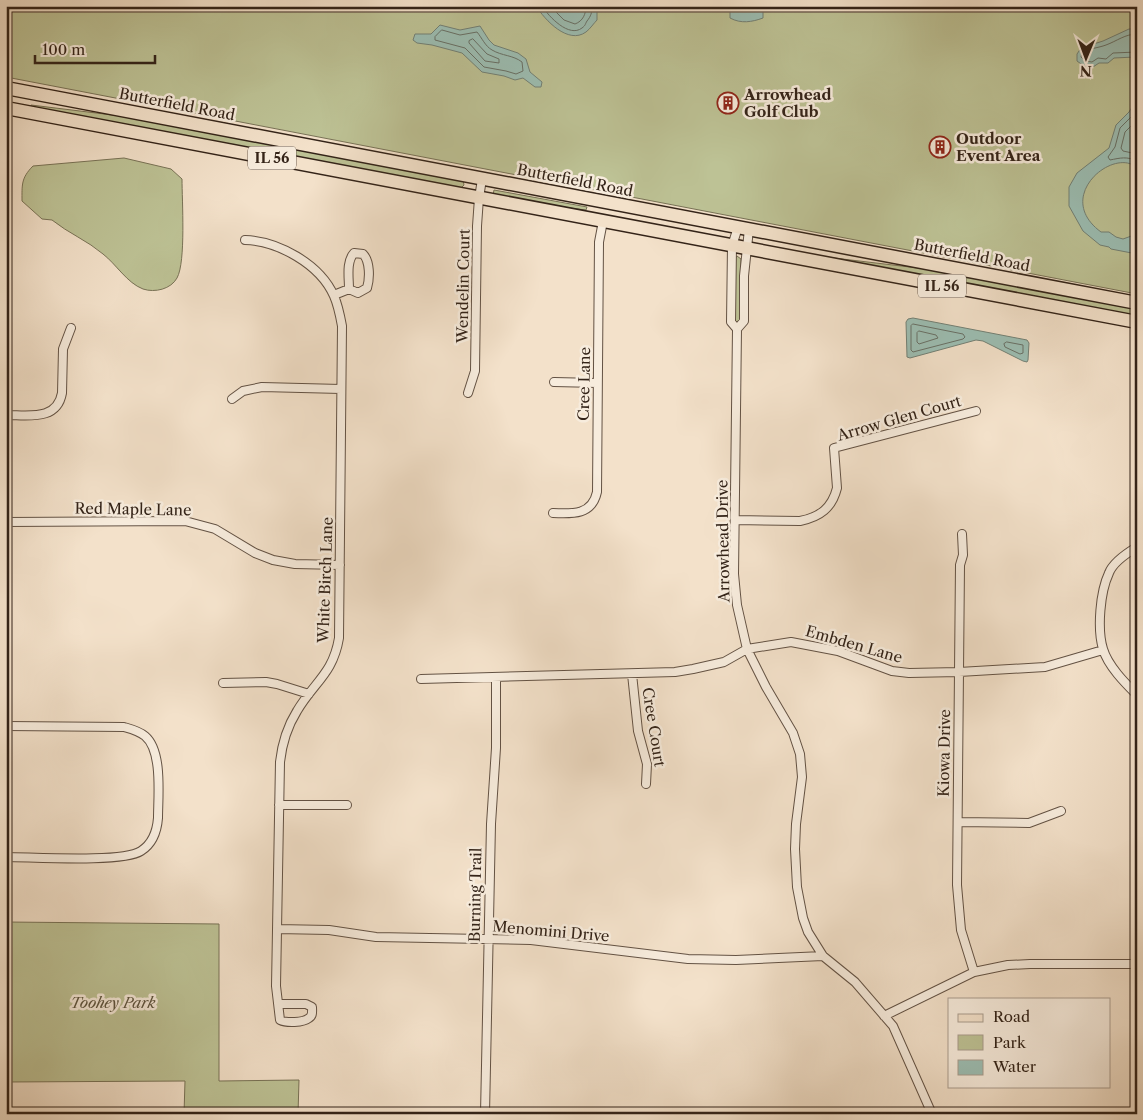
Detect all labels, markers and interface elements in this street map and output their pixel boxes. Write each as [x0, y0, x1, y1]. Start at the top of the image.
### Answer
scale bar [35, 32, 155, 64]
north arrow [1060, 32, 1110, 82]
text: 100 m [42, 40, 85, 59]
text: N [1080, 62, 1092, 80]
street label: Butterfield Road [117, 83, 237, 125]
place label: Arrowhead Golf Club [743, 85, 831, 121]
building icon: Arrowhead Golf Club [716, 91, 740, 115]
place label: Outdoor Event Area [956, 129, 1041, 165]
building icon: Outdoor Event Area [928, 135, 952, 159]
road number: IL 56 [248, 146, 296, 170]
street label: Butterfield Road [515, 159, 635, 201]
street label: Wendelin Court [452, 228, 474, 344]
street label: Butterfield Road [912, 234, 1032, 276]
road number: IL 56 [918, 274, 966, 298]
street label: Cree Lane [574, 347, 594, 421]
street label: Arrow Glen Court [834, 391, 964, 445]
street label: Arrowhead Drive [712, 480, 734, 603]
street label: Red Maple Lane [74, 498, 192, 520]
street label: White Birch Lane [313, 517, 337, 644]
street label: Embden Lane [803, 621, 905, 667]
street label: Cree Court [638, 686, 670, 769]
street label: Kiowa Drive [934, 709, 954, 797]
street label: Burning Trail [465, 847, 485, 942]
street label: Menomini Drive [492, 916, 610, 946]
park label: Toohey Park [70, 993, 156, 1012]
legend [948, 998, 1110, 1088]
text: Road [993, 1007, 1030, 1026]
text: Park [993, 1033, 1027, 1052]
text: Water [992, 1057, 1037, 1076]

